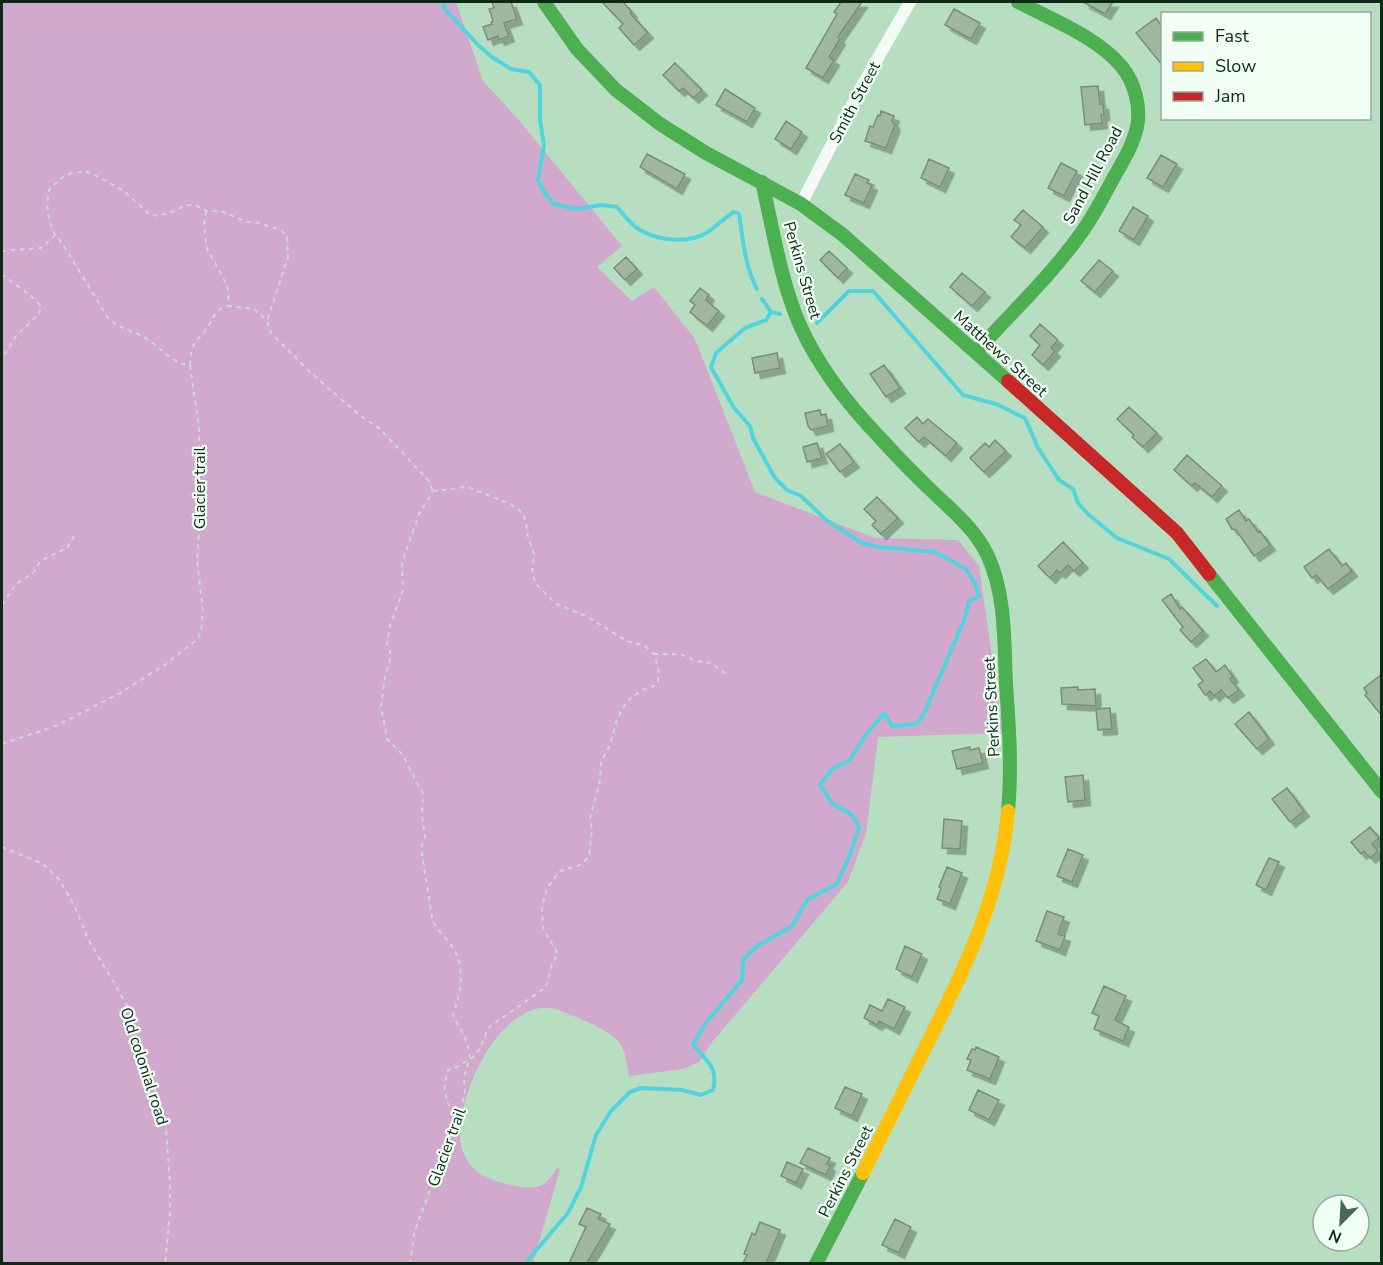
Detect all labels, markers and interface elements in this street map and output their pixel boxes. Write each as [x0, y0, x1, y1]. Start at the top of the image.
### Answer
legend [1161, 12, 1371, 120]
text: Fast [1215, 24, 1250, 48]
text: Slow [1215, 54, 1256, 78]
street label: Smith Street [824, 57, 886, 147]
text: Jam [1214, 84, 1246, 108]
street label: Sand Hill Road [1058, 123, 1128, 228]
street label: Perkins Street [778, 219, 827, 322]
street label: Matthews Street [949, 306, 1052, 402]
street label: Glacier trail [189, 446, 211, 529]
street label: Perkins Street [978, 656, 1006, 758]
street label: Old colonial road [115, 1005, 173, 1128]
street label: Glacier trail [422, 1105, 471, 1190]
street label: Perkins Street [813, 1121, 879, 1221]
north arrow [1311, 1193, 1371, 1253]
text: N [1325, 1223, 1345, 1248]

